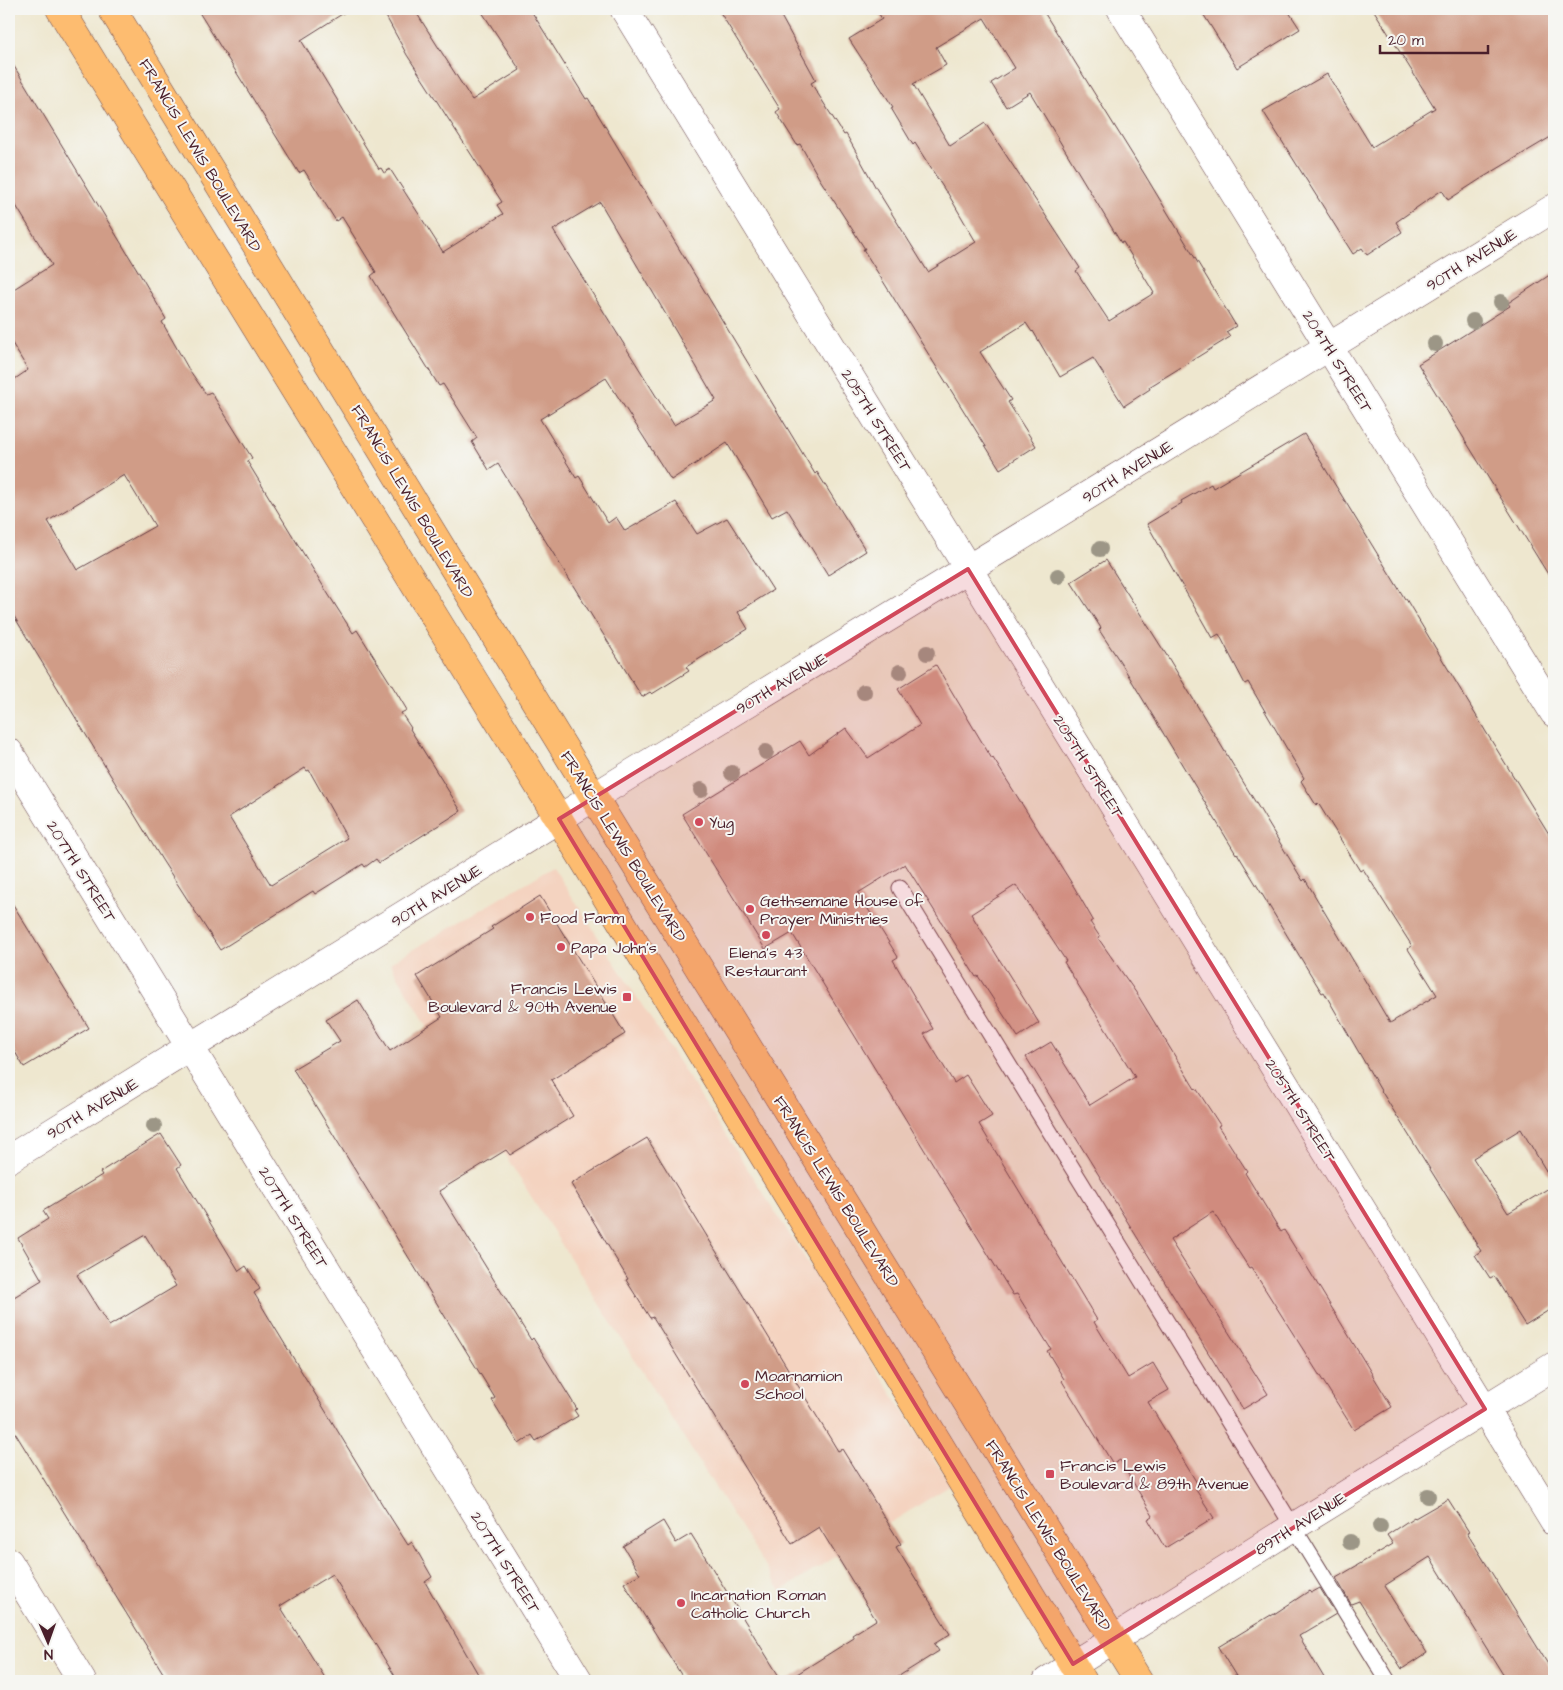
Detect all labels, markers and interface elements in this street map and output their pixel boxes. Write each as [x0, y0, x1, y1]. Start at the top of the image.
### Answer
scale bar [1380, 22, 1488, 54]
text: 20 m [1388, 30, 1424, 51]
street label: FRANCIS LEWIS BOULEVARD [134, 55, 267, 256]
street label: 90TH AVENUE [1422, 223, 1522, 297]
street label: 204TH STREET [1297, 306, 1377, 417]
street label: 205TH STREET [836, 365, 917, 476]
street label: FRANCIS LEWIS BOULEVARD [346, 401, 479, 602]
street label: 90TH AVENUE [1078, 435, 1178, 509]
street label: 90TH AVENUE [731, 648, 832, 720]
street label: 205TH STREET [1048, 711, 1129, 822]
street label: FRANCIS LEWIS BOULEVARD [555, 747, 691, 946]
place label: Yug [709, 812, 734, 835]
marker: Yug [693, 816, 705, 828]
street label: 207TH STREET [41, 817, 121, 926]
street label: 90TH AVENUE [387, 859, 487, 933]
place label: Gethsemane House of Prayer Ministries [760, 890, 923, 931]
marker: Gethsemane House of Prayer Ministries [744, 903, 756, 915]
place label: Food Farm [540, 907, 625, 929]
marker: Food Farm [524, 911, 536, 923]
marker: Elena’s 43 Restaurant [760, 929, 772, 941]
place label: Papa John's [571, 937, 657, 959]
marker: Papa John's [555, 941, 567, 953]
place label: Elena’s 43 Restaurant [725, 942, 808, 982]
place label: Francis Lewis Boulevard & 90th Avenue [428, 978, 617, 1018]
marker: Francis Lewis Boulevard & 90th Avenue [621, 991, 633, 1003]
street label: 205TH STREET [1260, 1055, 1341, 1166]
street label: 90TH AVENUE [42, 1073, 143, 1145]
street label: FRANCIS LEWIS BOULEVARD [768, 1092, 904, 1291]
street label: 207TH STREET [253, 1163, 333, 1272]
place label: Moarnamion School [755, 1365, 842, 1405]
marker: Moarnamion School [739, 1378, 751, 1390]
street label: FRANCIS LEWIS BOULEVARD [980, 1436, 1116, 1635]
place label: Francis Lewis Boulevard & 89th Avenue [1060, 1455, 1249, 1495]
marker: Francis Lewis Boulevard & 89th Avenue [1044, 1468, 1056, 1480]
street label: 89TH AVENUE [1251, 1487, 1351, 1561]
street label: 207TH STREET [465, 1508, 545, 1617]
place label: Incarnation Roman Catholic Church [691, 1584, 826, 1624]
marker: Incarnation Roman Catholic Church [675, 1597, 687, 1609]
north arrow [22, 1618, 72, 1668]
text: N [43, 1644, 53, 1664]

